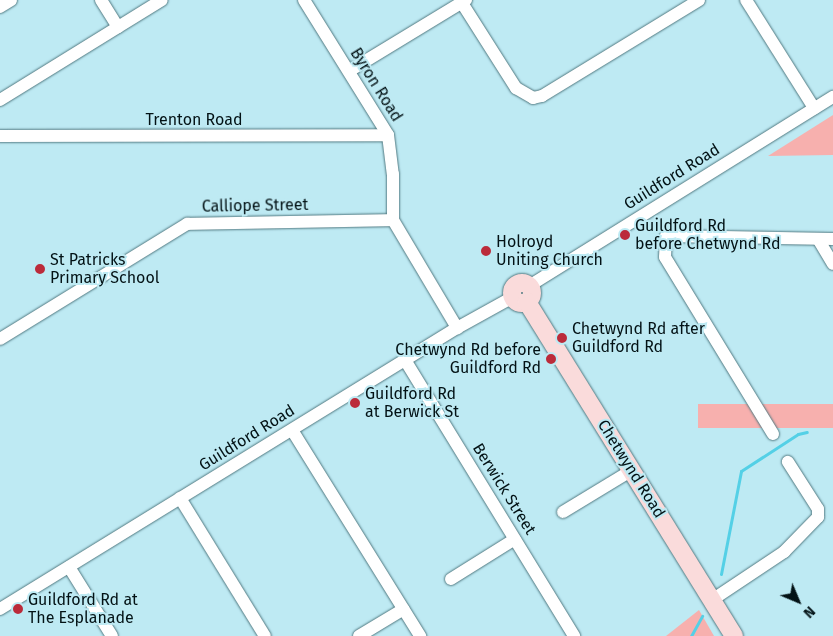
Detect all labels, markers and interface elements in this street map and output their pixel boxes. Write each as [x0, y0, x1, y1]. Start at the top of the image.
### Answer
street label: Byron Road [346, 45, 406, 125]
street label: Trenton Road [146, 110, 242, 130]
street label: Guildford Road [621, 140, 723, 214]
street label: Calliope Street [202, 195, 308, 217]
place label: Guildford Rd before Chetwynd Rd [635, 216, 781, 254]
marker: Guildford Rd before Chetwynd Rd [619, 229, 631, 241]
place label: Holroyd Uniting Church [496, 232, 603, 270]
marker: Holroyd Uniting Church [480, 245, 492, 257]
place label: St Patricks Primary School [50, 250, 159, 288]
marker: St Patricks Primary School [34, 263, 46, 275]
place label: Chetwynd Rd after Guildford Rd [572, 319, 705, 357]
marker: Chetwynd Rd after Guildford Rd [556, 332, 568, 344]
place label: Chetwynd Rd before Guildford Rd [395, 340, 541, 378]
marker: Chetwynd Rd before Guildford Rd [545, 353, 557, 365]
place label: Guildford Rd at Berwick St [365, 384, 459, 422]
marker: Guildford Rd at Berwick St [349, 397, 361, 409]
street label: Guildford Road [196, 401, 298, 475]
street label: Chetwynd Road [593, 416, 669, 522]
street label: Berwick Street [468, 440, 540, 538]
north arrow [773, 576, 823, 626]
place label: Guildford Rd at The Esplanade [28, 590, 138, 628]
marker: Guildford Rd at The Esplanade [12, 603, 24, 615]
text: N [800, 603, 818, 621]

